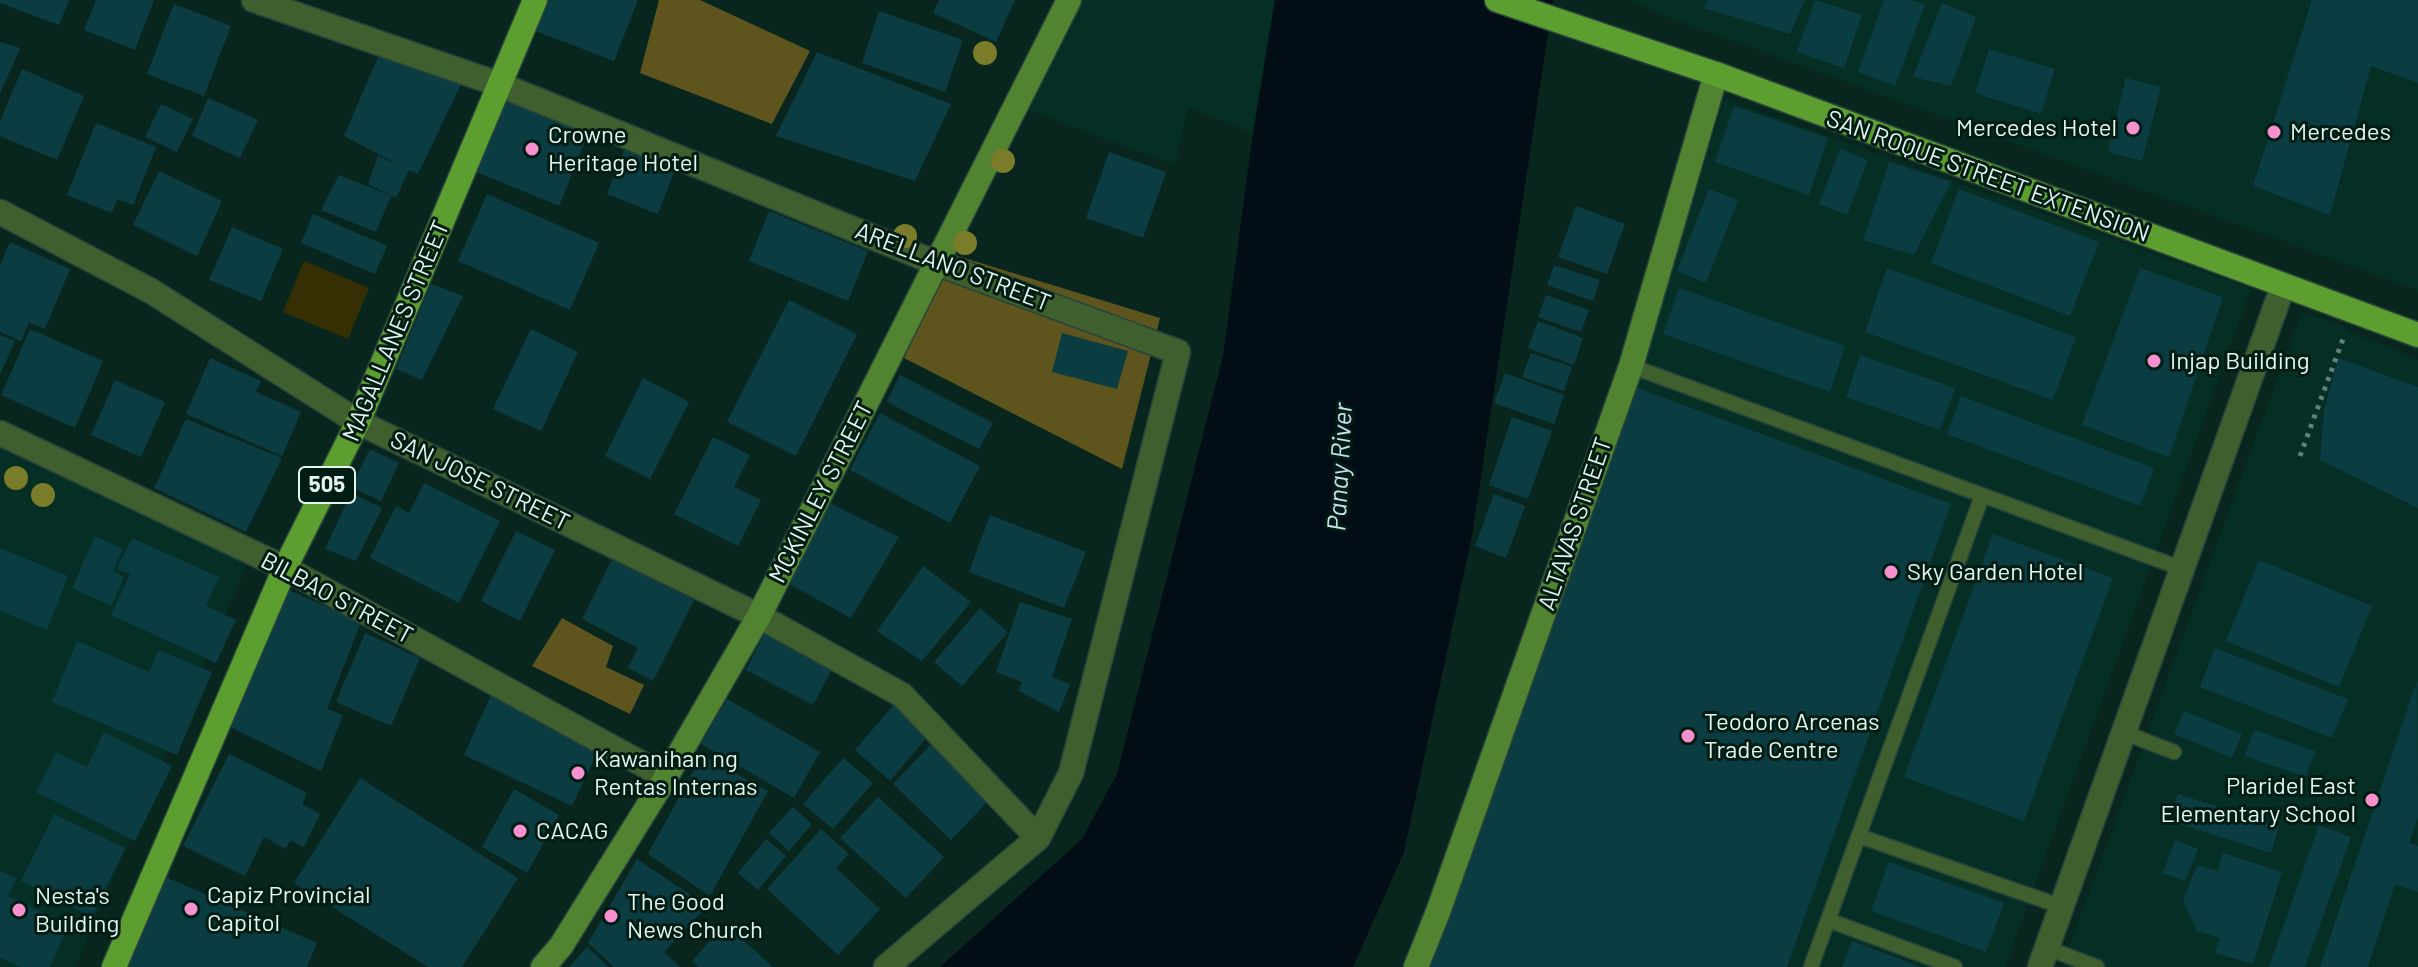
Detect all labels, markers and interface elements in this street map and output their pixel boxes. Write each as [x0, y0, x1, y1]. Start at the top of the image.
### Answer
street label: SAN ROQUE STREET EXTENSION [1823, 104, 2153, 248]
place label: Mercedes Hotel [1956, 114, 2117, 142]
place label: Mercedes [2290, 118, 2391, 146]
marker: Mercedes Hotel [2124, 119, 2142, 137]
place label: Crowne Heritage Hotel [548, 121, 698, 177]
marker: Mercedes [2265, 123, 2283, 141]
marker: Crowne Heritage Hotel [523, 140, 541, 158]
street label: MAGALLANES STREET [336, 216, 456, 446]
street label: ARELLANO STREET [851, 216, 1055, 318]
place label: Injap Building [2170, 347, 2310, 375]
marker: Injap Building [2145, 352, 2163, 370]
street label: MCKINLEY STREET [763, 396, 879, 588]
water label: Panay River [1321, 402, 1359, 532]
street label: SAN JOSE STREET [386, 425, 574, 537]
street label: ALTAVAS STREET [1532, 434, 1618, 614]
road number: 505 [299, 467, 355, 503]
street label: BILBAO STREET [256, 546, 418, 650]
place label: Sky Garden Hotel [1907, 558, 2083, 586]
marker: Sky Garden Hotel [1882, 563, 1900, 581]
place label: Teodoro Arcenas Trade Centre [1704, 708, 1880, 764]
marker: Teodoro Arcenas Trade Centre [1679, 727, 1697, 745]
place label: Kawanihan ng Rentas Internas [594, 745, 757, 801]
marker: Kawanihan ng Rentas Internas [569, 764, 587, 782]
place label: Plaridel East Elementary School [2161, 772, 2356, 828]
marker: Plaridel East Elementary School [2363, 791, 2381, 809]
place label: CACAG [536, 817, 608, 845]
marker: CACAG [511, 822, 529, 840]
place label: Capiz Provincial Capitol [207, 881, 371, 937]
place label: Nesta's Building [35, 882, 119, 938]
place label: The Good News Church [627, 888, 763, 944]
marker: Capiz Provincial Capitol [182, 900, 200, 918]
marker: Nesta's Building [10, 901, 28, 919]
marker: The Good News Church [602, 907, 620, 925]

